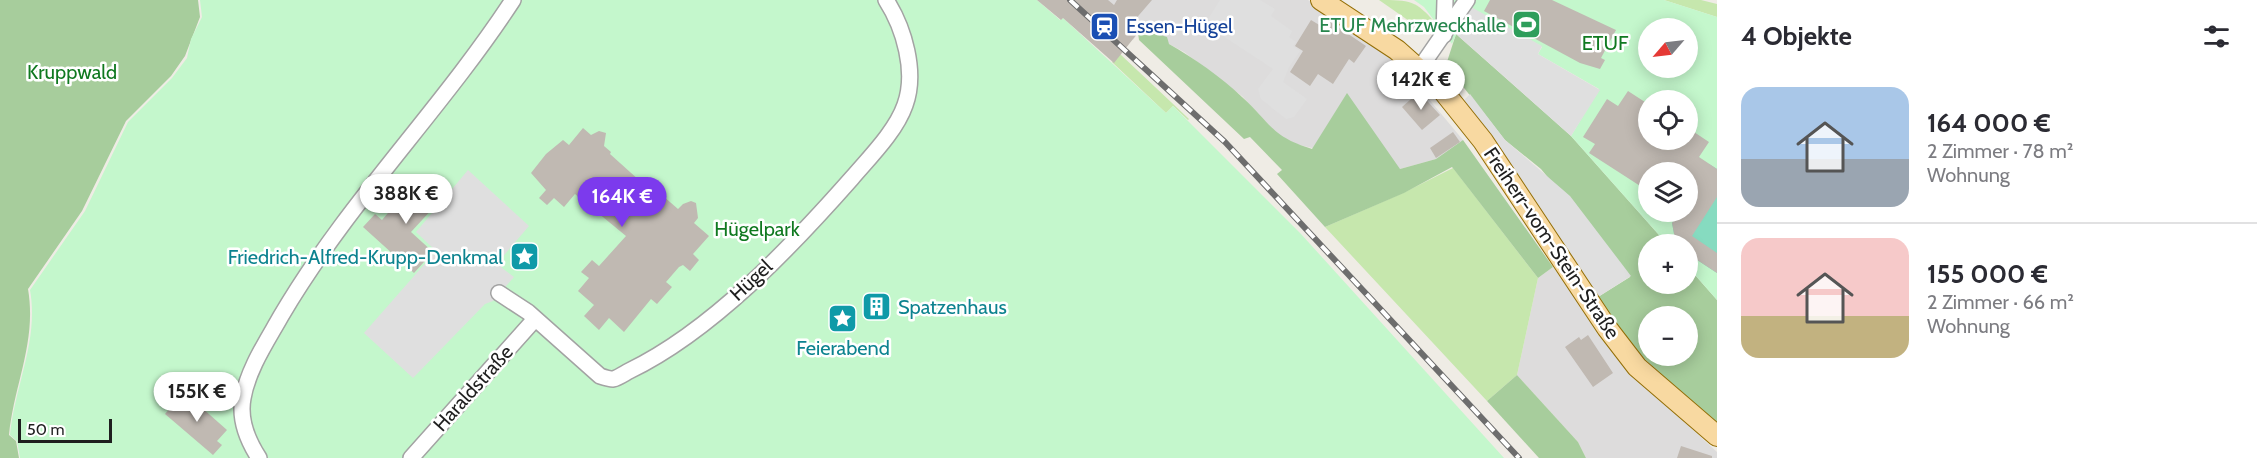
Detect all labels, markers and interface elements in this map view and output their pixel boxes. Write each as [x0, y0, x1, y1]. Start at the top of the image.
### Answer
sports icon: ETUF Mehrzweckhalle [1511, 9, 1543, 41]
station icon: Essen-Hügel [1089, 10, 1121, 42]
place label: ETUF Mehrzweckhalle [1319, 13, 1506, 37]
place label: Essen-Hügel [1126, 14, 1233, 38]
north arrow [1638, 18, 1698, 78]
map controls [1638, 18, 1698, 366]
text: 4 Objekte [1741, 20, 1852, 52]
icon: filters [2200, 20, 2233, 53]
park label: ETUF [1582, 31, 1629, 55]
park label: Kruppwald [27, 60, 117, 84]
pin: 142K € [1372, 60, 1470, 111]
text: 142K € [1391, 67, 1451, 91]
button: locate [1638, 90, 1698, 150]
text: 164 000 € [1927, 107, 2051, 139]
icon: home [1789, 111, 1861, 183]
text: 2 Zimmer · 78 m² [1927, 139, 2073, 163]
street label: Freiherr-vom-Stein-Straße [1479, 143, 1625, 343]
button: layers [1638, 162, 1698, 222]
text: Wohnung [1927, 163, 2010, 187]
pin: 388K € [357, 174, 455, 225]
pin: 164K € [573, 177, 671, 228]
text: 388K € [374, 181, 438, 205]
text: 164K € [592, 184, 652, 208]
park label: Hügelpark [714, 217, 800, 241]
button: + [1638, 234, 1698, 294]
place icon: Friedrich-Alfred-Krupp-Denkmal [508, 241, 540, 273]
place label: Friedrich-Alfred-Krupp-Denkmal [228, 245, 503, 269]
street label: Hügel [725, 254, 777, 306]
text: 155 000 € [1927, 258, 2048, 290]
icon: home [1789, 262, 1861, 334]
text: 2 Zimmer · 66 m² [1927, 290, 2074, 314]
building icon: Spatzenhaus [861, 291, 893, 323]
place label: Spatzenhaus [898, 295, 1007, 319]
place icon: Feierabend [827, 302, 859, 334]
button: − [1638, 306, 1698, 366]
text: Wohnung [1927, 314, 2010, 338]
place label: Feierabend [796, 336, 890, 360]
street label: Haraldstraße [428, 340, 518, 436]
pin: 155K € [148, 372, 246, 423]
text: 155K € [168, 379, 226, 403]
scale bar [18, 416, 112, 444]
text: 50 m [27, 420, 64, 439]

